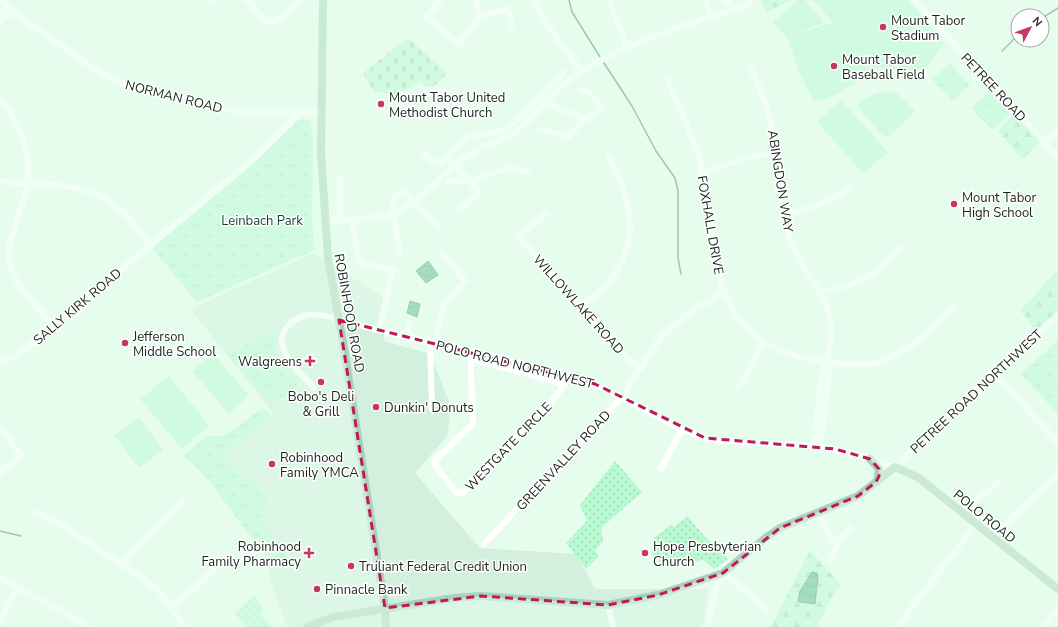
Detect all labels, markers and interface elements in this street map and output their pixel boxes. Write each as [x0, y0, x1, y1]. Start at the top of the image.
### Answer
north arrow [1010, 8, 1050, 48]
place label: Mount Tabor Stadium [891, 12, 965, 45]
text: N [1029, 14, 1046, 30]
marker: Mount Tabor Stadium [878, 22, 888, 32]
street label: PETREE ROAD [957, 49, 1030, 126]
place label: Mount Tabor Baseball Field [842, 51, 925, 84]
marker: Mount Tabor Baseball Field [829, 61, 839, 71]
street label: NORMAN ROAD [123, 76, 224, 118]
place label: Mount Tabor United Methodist Church [389, 89, 505, 122]
marker: Mount Tabor United Methodist Church [376, 99, 386, 109]
street label: ABINGDON WAY [763, 129, 797, 234]
street label: FOXHALL DRIVE [692, 174, 728, 276]
place label: Mount Tabor High School [962, 189, 1036, 222]
marker: Mount Tabor High School [949, 199, 959, 209]
park label: Leinbach Park [221, 212, 303, 230]
street label: WILLOWLAKE ROAD [529, 251, 628, 358]
street label: ROBINHOOD ROAD [330, 252, 368, 374]
street label: SALLY KIRK ROAD [30, 264, 126, 349]
street label: PETREE ROAD NORTHWEST [907, 325, 1047, 458]
place label: Jefferson Middle School [132, 328, 216, 361]
street label: POLO ROAD NORTHWEST [434, 337, 596, 393]
marker: Jefferson Middle School [120, 338, 130, 348]
place label: Walgreens [238, 353, 302, 371]
marker: Walgreens [305, 356, 315, 366]
marker: Bobo's Deli & Grill [316, 377, 326, 387]
place label: Bobo's Deli & Grill [288, 388, 354, 421]
street label: WESTGATE CIRCLE [461, 398, 556, 495]
place label: Dunkin' Donuts [384, 399, 474, 417]
marker: Dunkin' Donuts [371, 402, 381, 412]
street label: GREENVALLEY ROAD [513, 407, 615, 515]
place label: Robinhood Family YMCA [280, 449, 359, 482]
marker: Robinhood Family YMCA [267, 459, 277, 469]
street label: POLO ROAD [949, 486, 1019, 548]
place label: Robinhood Family Pharmacy [201, 538, 301, 571]
place label: Hope Presbyterian Church [653, 538, 761, 571]
marker: Robinhood Family Pharmacy [304, 548, 314, 558]
marker: Hope Presbyterian Church [640, 548, 650, 558]
place label: Truliant Federal Credit Union [359, 558, 527, 576]
marker: Truliant Federal Credit Union [346, 561, 356, 571]
place label: Pinnacle Bank [325, 581, 408, 599]
marker: Pinnacle Bank [312, 584, 322, 594]

